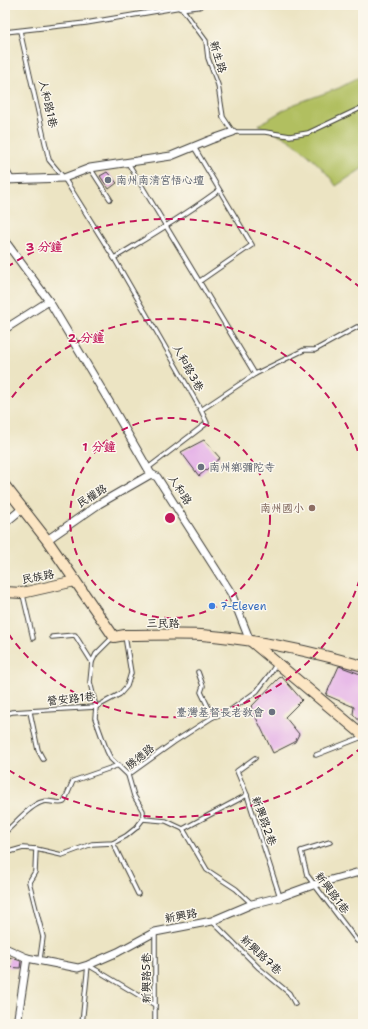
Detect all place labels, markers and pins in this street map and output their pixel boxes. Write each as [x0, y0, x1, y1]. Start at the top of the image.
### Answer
place label: 南州南清宮悟心壇 [116, 173, 204, 188]
marker: 南州南清宮悟心壇 [103, 175, 113, 185]
place label: 南州鄉彌陀寺 [209, 460, 275, 475]
marker: 南州鄉彌陀寺 [196, 462, 206, 472]
place label: 南州國小 [260, 501, 304, 516]
marker: 南州國小 [307, 503, 317, 513]
centre of rings [163, 511, 177, 525]
place label: 7-Eleven [220, 599, 267, 614]
marker: 7-Eleven [207, 601, 217, 611]
place label: 臺灣基督長老教會 [176, 705, 264, 720]
marker: 臺灣基督長老教會 [267, 707, 277, 717]

